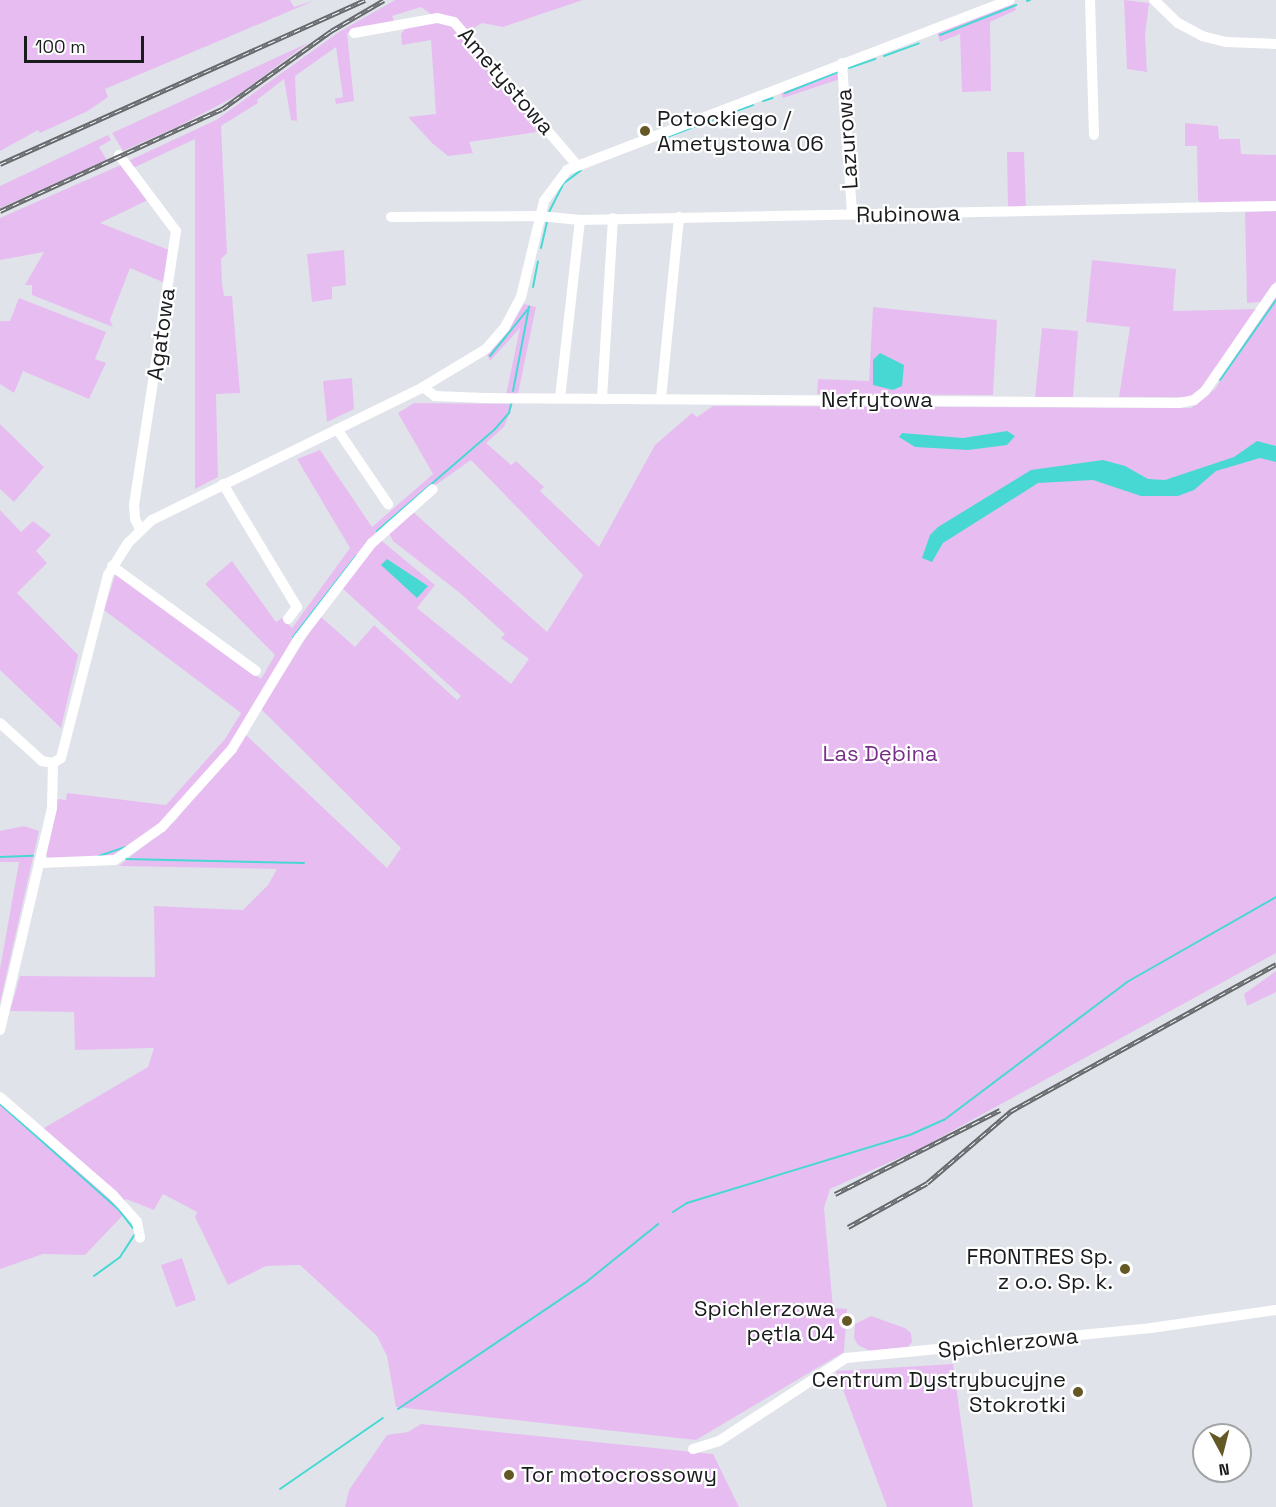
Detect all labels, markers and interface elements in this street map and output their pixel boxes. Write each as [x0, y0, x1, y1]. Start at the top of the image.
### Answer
street label: Ametystowa [452, 22, 560, 140]
scale bar [27, 24, 147, 62]
text: 100 m [35, 35, 86, 58]
street label: Lazurowa [830, 88, 864, 190]
place label: Potockiego / Ametystowa 06 [657, 105, 824, 156]
marker: Potockiego / Ametystowa 06 [638, 124, 652, 138]
street label: Rubinowa [856, 200, 960, 228]
street label: Agatowa [141, 286, 181, 382]
street label: Nefrytowa [821, 387, 933, 413]
park label: Las Dębina [822, 741, 938, 767]
place label: FRONTRES Sp. z o.o. Sp. k. [967, 1243, 1113, 1294]
marker: FRONTRES Sp. z o.o. Sp. k. [1118, 1262, 1132, 1276]
place label: Spichlerzowa pętla 04 [694, 1295, 835, 1346]
marker: Spichlerzowa pętla 04 [840, 1314, 854, 1328]
street label: Spichlerzowa [937, 1323, 1079, 1363]
place label: Centrum Dystrybucyjne Stokrotki [812, 1366, 1066, 1418]
marker: Centrum Dystrybucyjne Stokrotki [1071, 1385, 1085, 1399]
north arrow [1192, 1423, 1252, 1483]
text: N [1217, 1458, 1231, 1480]
place label: Tor motocrossowy [521, 1462, 717, 1488]
marker: Tor motocrossowy [502, 1468, 516, 1482]

